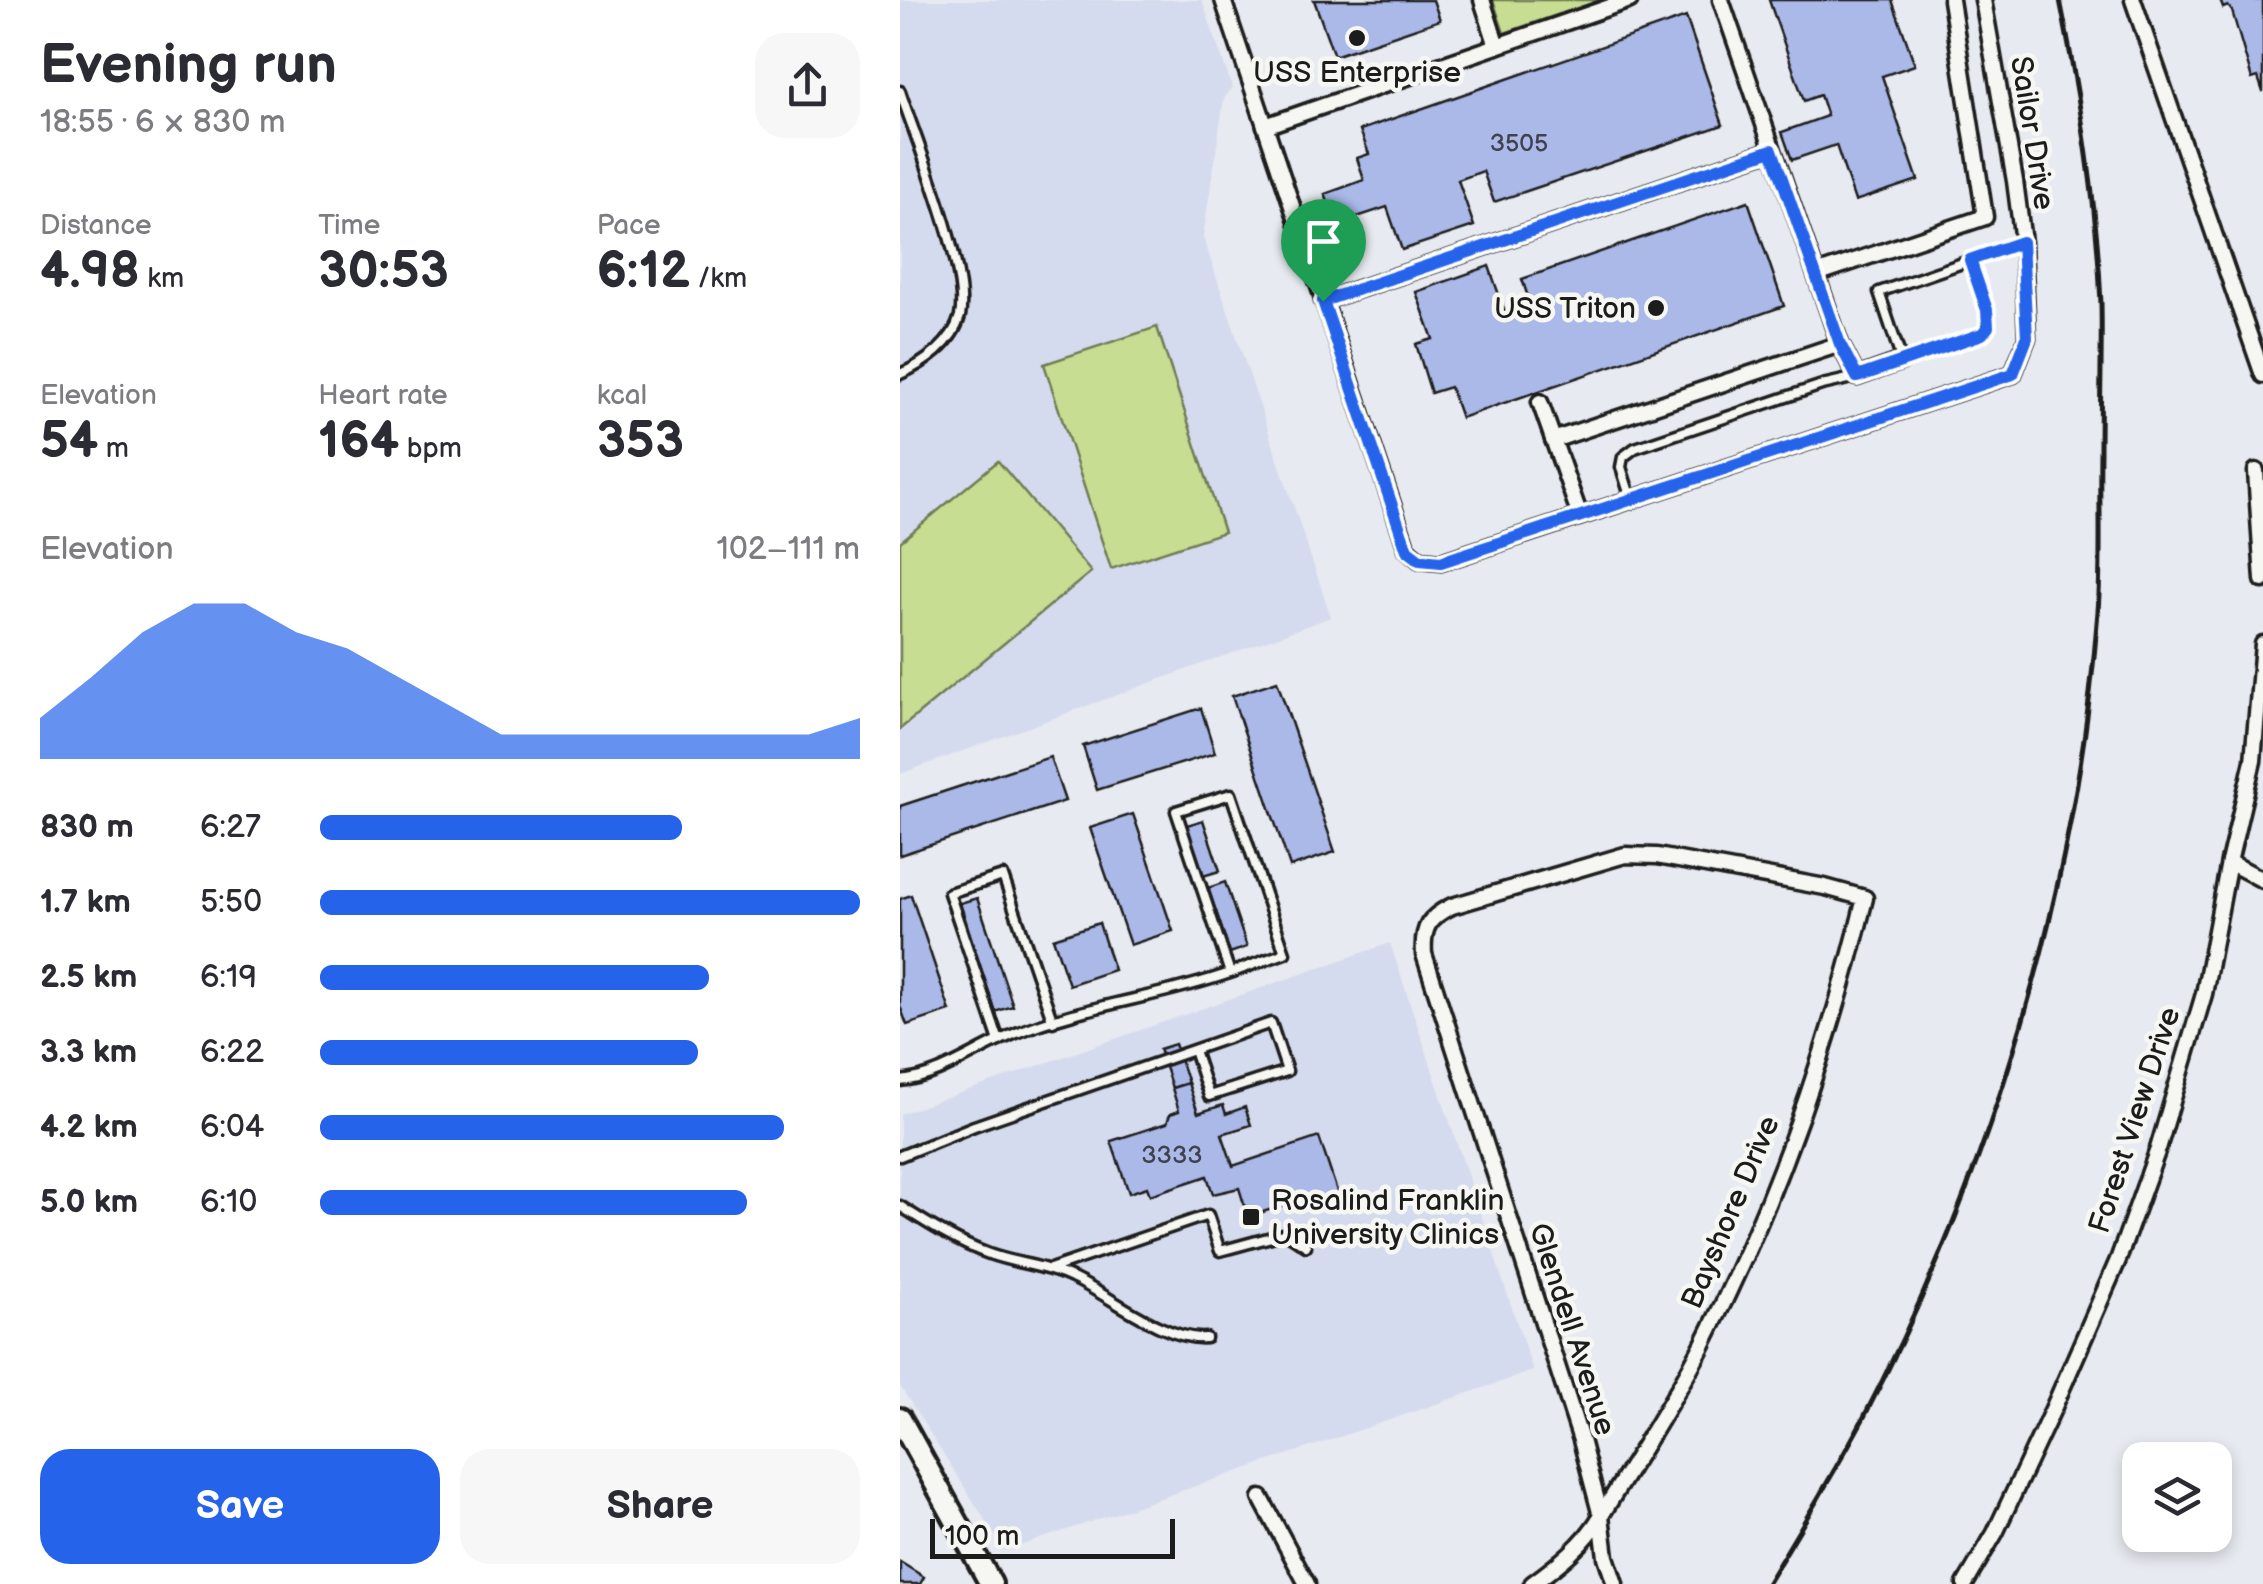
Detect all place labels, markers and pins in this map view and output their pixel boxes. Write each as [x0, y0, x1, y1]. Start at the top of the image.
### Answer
marker: USS Enterprise [1346, 27, 1368, 49]
place label: USS Enterprise [1253, 55, 1461, 91]
pin [1281, 199, 1366, 302]
place label: USS Triton [1494, 291, 1636, 327]
marker: USS Triton [1645, 297, 1667, 319]
place label: Rosalind Franklin University Clinics [1271, 1183, 1504, 1253]
marker: Rosalind Franklin University Clinics [1240, 1206, 1262, 1228]

